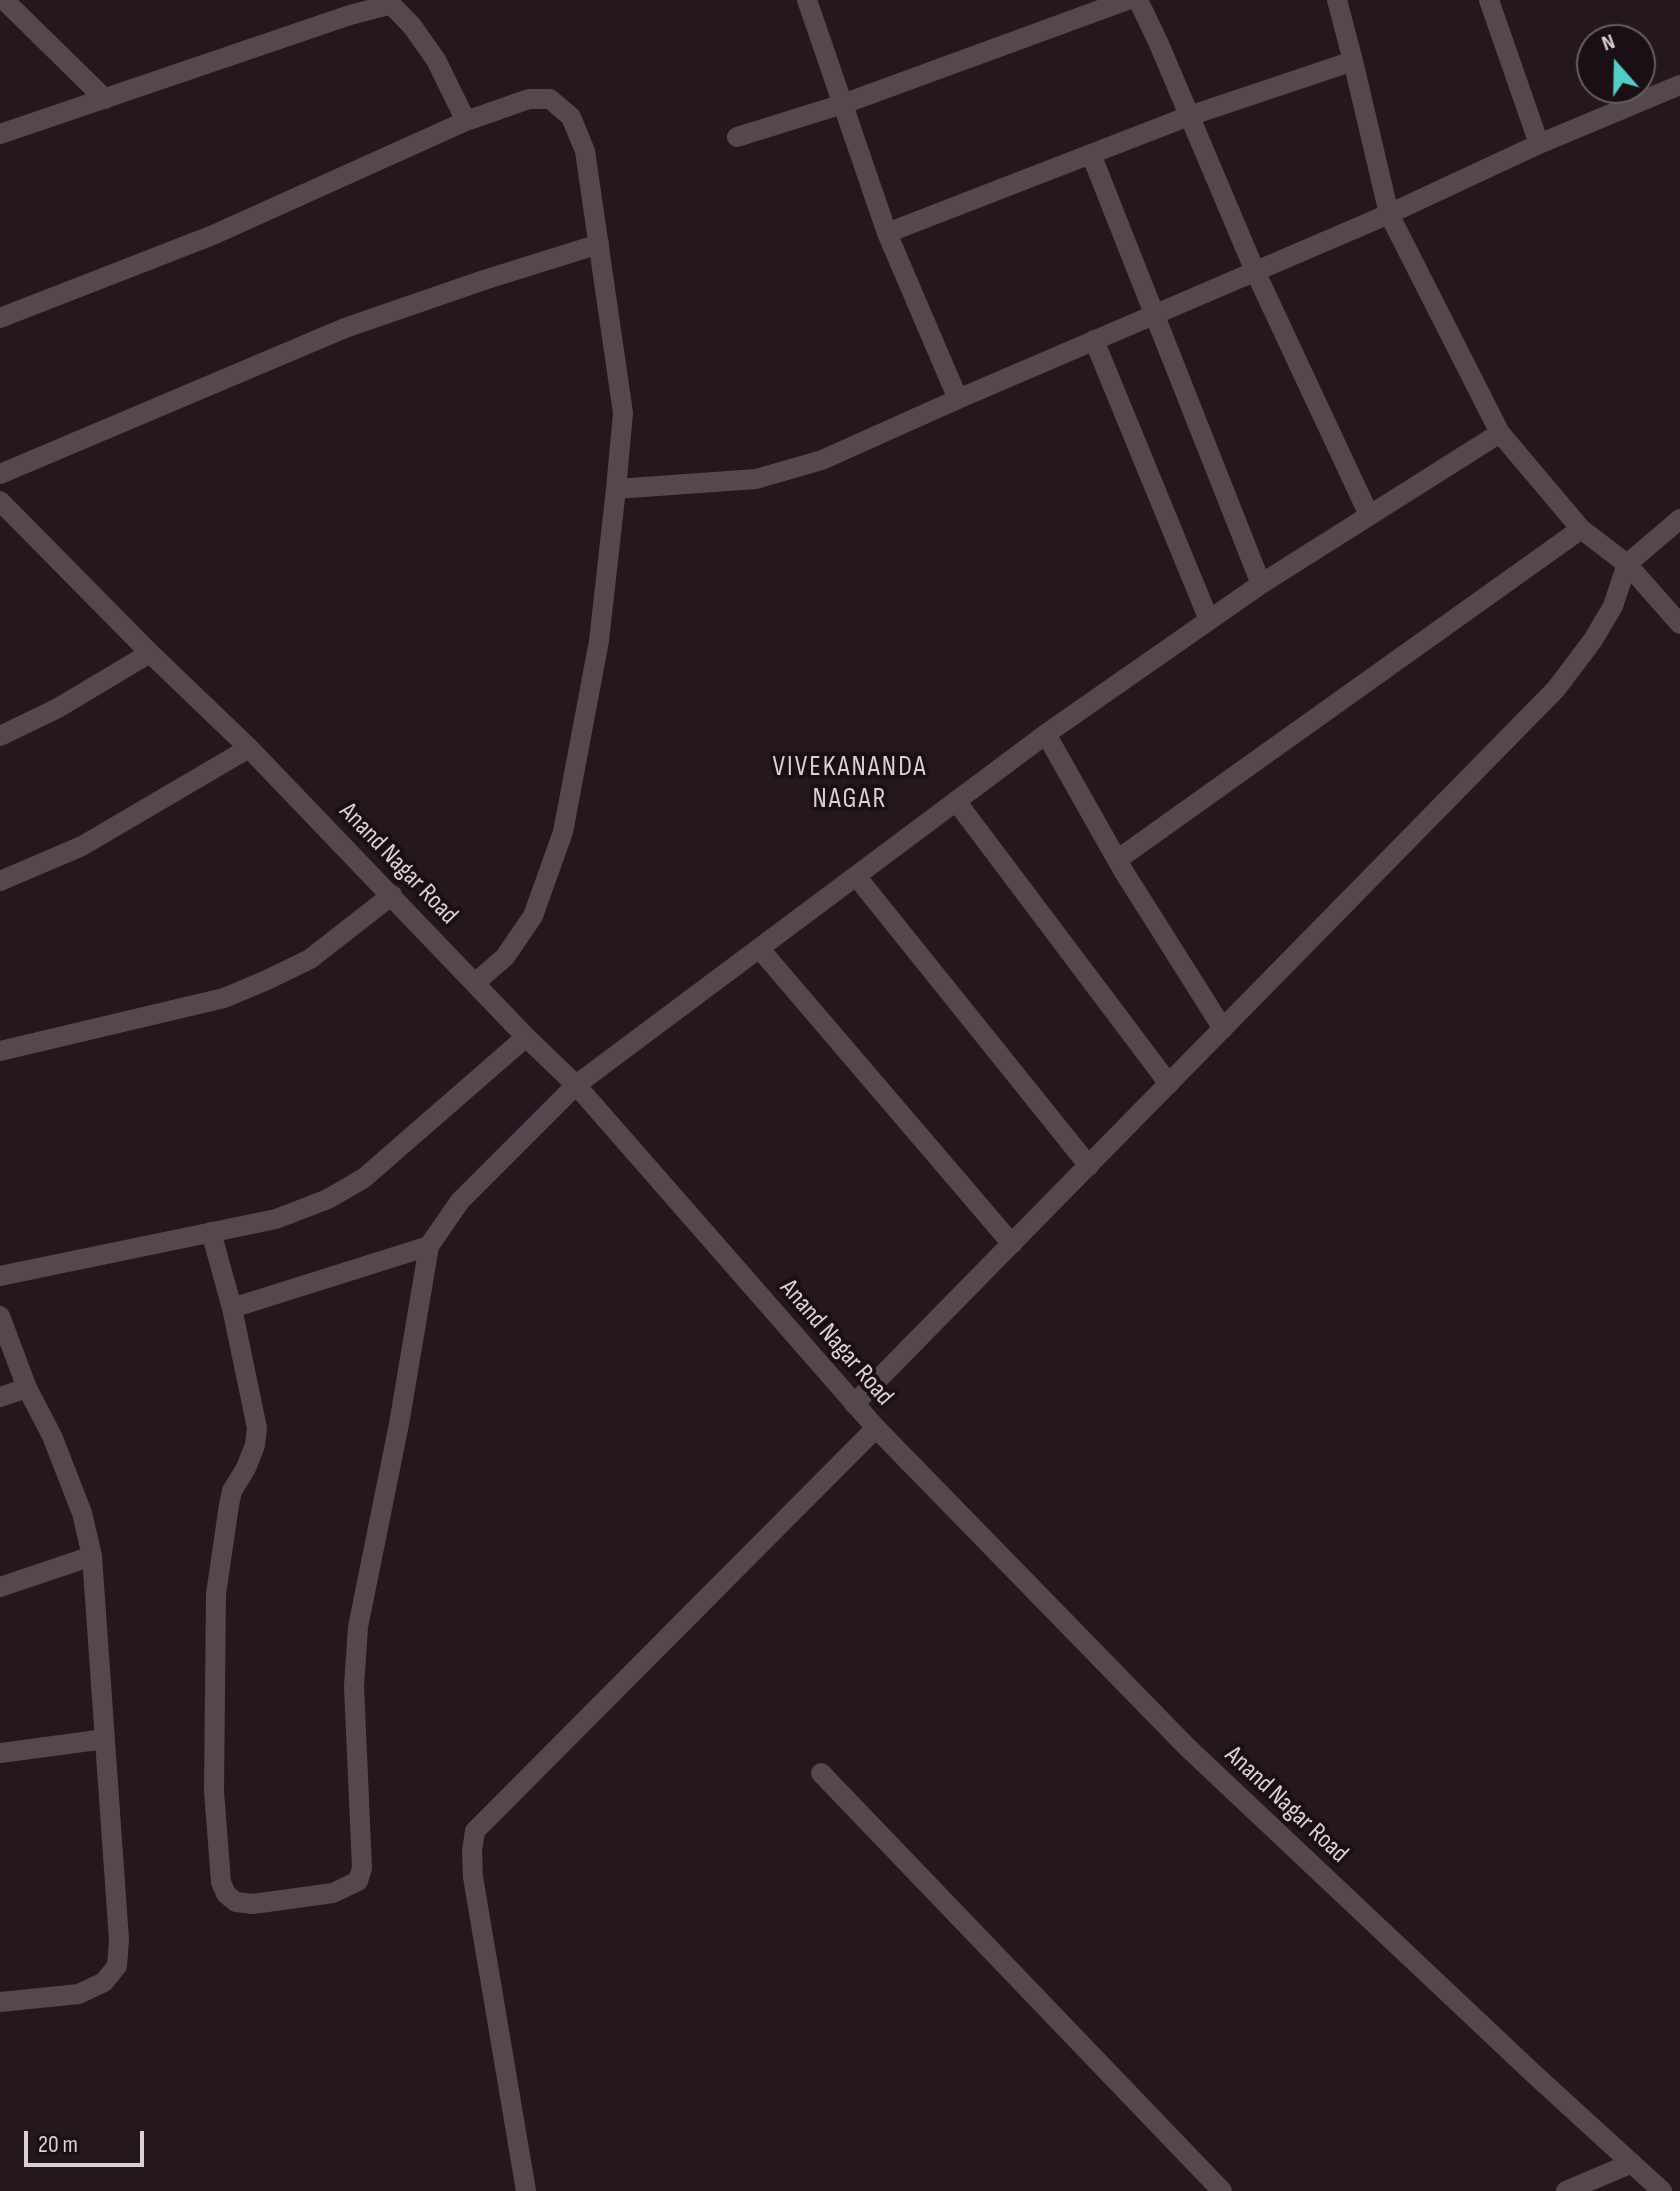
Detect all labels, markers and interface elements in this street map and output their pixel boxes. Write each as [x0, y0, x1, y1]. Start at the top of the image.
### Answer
north arrow [1576, 24, 1656, 104]
text: N [1598, 28, 1618, 58]
district label: VIVEKANANDA NAGAR [772, 751, 928, 817]
street label: Anand Nagar Road [332, 797, 464, 931]
street label: Anand Nagar Road [773, 1273, 899, 1413]
street label: Anand Nagar Road [1218, 1740, 1354, 1870]
scale bar [28, 2115, 148, 2165]
text: 20 m [38, 2130, 78, 2159]

